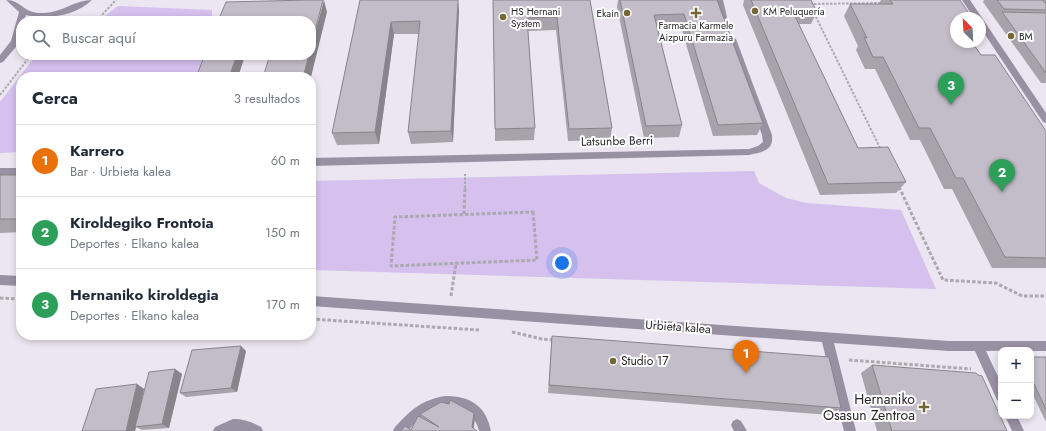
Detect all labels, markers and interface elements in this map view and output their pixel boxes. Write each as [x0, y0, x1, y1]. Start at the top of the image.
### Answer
place label: HS Hernani System [511, 4, 560, 31]
place label: KM Peluquería [763, 4, 825, 19]
place label: Ekain [596, 6, 619, 21]
marker: KM Peluquería [750, 6, 760, 16]
marker: Ekain [622, 8, 632, 18]
marker: Farmacia Karmele Aizpuru Farmazia [691, 8, 701, 18]
marker: HS Hernani System [498, 12, 508, 22]
north arrow [950, 12, 986, 48]
search box [16, 16, 316, 60]
place label: Farmacia Karmele Aizpuru Farmazia [658, 18, 734, 45]
icon: search [30, 27, 52, 49]
text: Buscar aquí [62, 27, 136, 49]
place label: BM [1019, 29, 1033, 44]
marker: BM [1006, 31, 1016, 41]
pin: 3 [938, 72, 964, 105]
text: Cerca [32, 86, 78, 110]
text: 3 resultados [234, 89, 300, 108]
street label: Latsunbe Berri [581, 131, 653, 151]
text: Karrero [70, 140, 124, 162]
text: 1 [42, 151, 48, 170]
text: 60 m [271, 151, 300, 170]
pin: 2 [989, 159, 1015, 192]
text: Bar · Urbieta kalea [70, 162, 171, 181]
text: Kiroldegiko Frontoia [70, 212, 214, 234]
text: 2 [41, 223, 49, 242]
text: 150 m [265, 223, 300, 242]
text: Deportes · Elkano kalea [70, 234, 199, 253]
your location [552, 253, 572, 273]
text: Hernaniko kiroldegia [70, 284, 219, 306]
text: 3 [41, 295, 49, 314]
text: 170 m [265, 295, 300, 314]
text: Deportes · Elkano kalea [70, 306, 199, 325]
street label: Urbieta kalea [645, 316, 712, 338]
pin: 1 [733, 340, 759, 373]
map controls [998, 347, 1034, 419]
button: + [998, 347, 1034, 383]
place label: Studio 17 [621, 352, 669, 370]
marker: Studio 17 [608, 356, 618, 366]
button: − [998, 383, 1034, 419]
place label: Hernaniko Osasun Zentroa [823, 389, 915, 425]
marker: Hernaniko Osasun Zentroa [918, 401, 930, 413]

